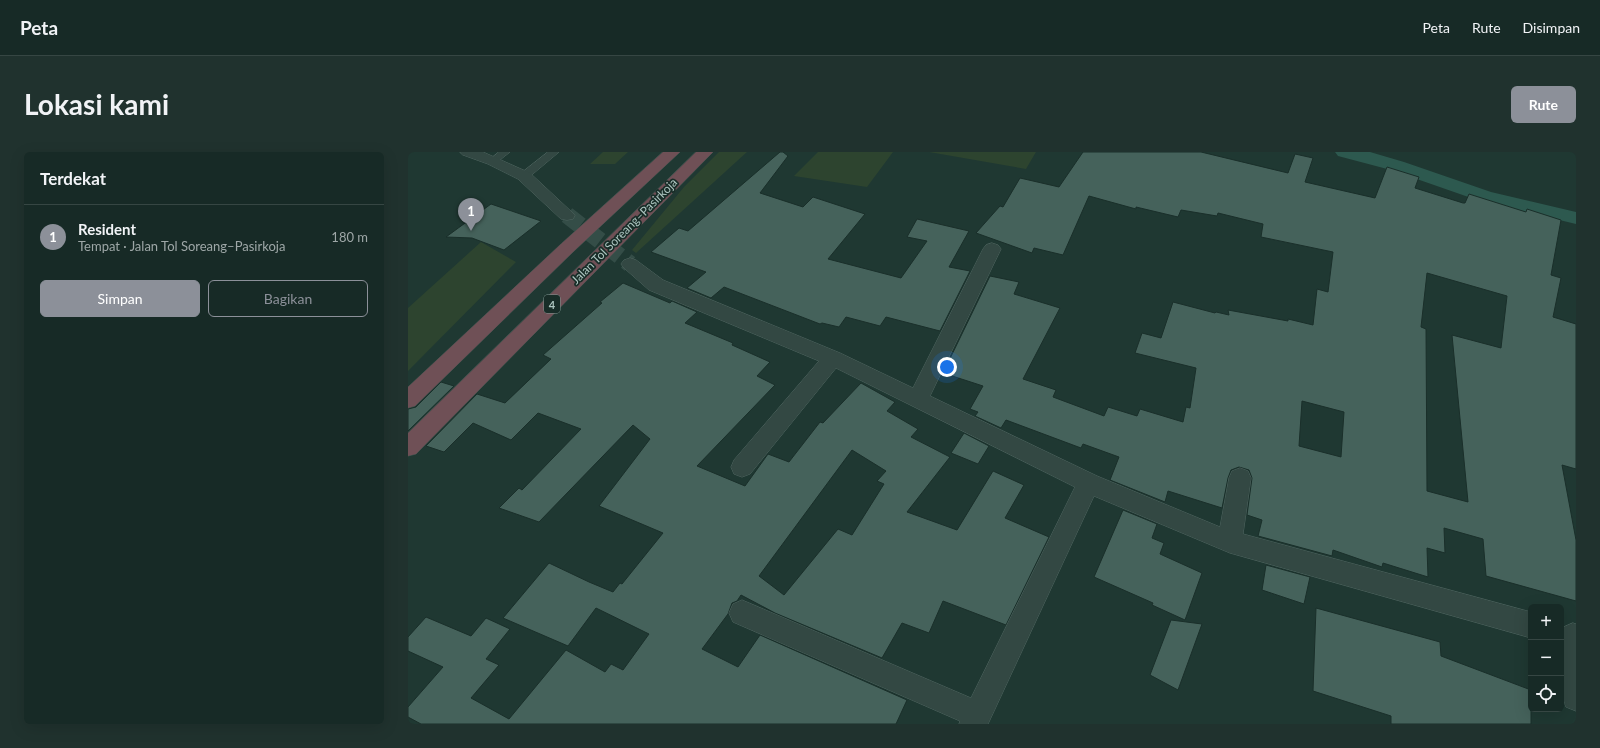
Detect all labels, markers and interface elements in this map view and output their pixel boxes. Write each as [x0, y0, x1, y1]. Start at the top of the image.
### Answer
text: Peta [20, 16, 58, 39]
text: Peta [1423, 19, 1450, 36]
text: Rute [1472, 19, 1501, 36]
text: Disimpan [1523, 19, 1580, 36]
button: Rute [1511, 86, 1576, 123]
text: Lokasi kami [24, 87, 169, 121]
text: Terdekat [40, 168, 106, 189]
street label: Jalan Tol Soreang–Pasirkoja [568, 175, 680, 287]
pin: 1 [458, 198, 484, 231]
text: Resident [78, 220, 136, 238]
text: 1 [49, 229, 57, 245]
text: 180 m [331, 229, 368, 245]
text: Tempat · Jalan Tol Soreang–Pasirkoja [78, 238, 285, 254]
button: Simpan [40, 280, 200, 317]
button: Bagikan [208, 280, 368, 317]
road number: 4 [544, 295, 560, 313]
your location [937, 357, 957, 377]
map controls [1528, 604, 1564, 712]
button: + [1528, 604, 1564, 640]
button: − [1528, 640, 1564, 676]
button: locate [1528, 676, 1564, 712]

